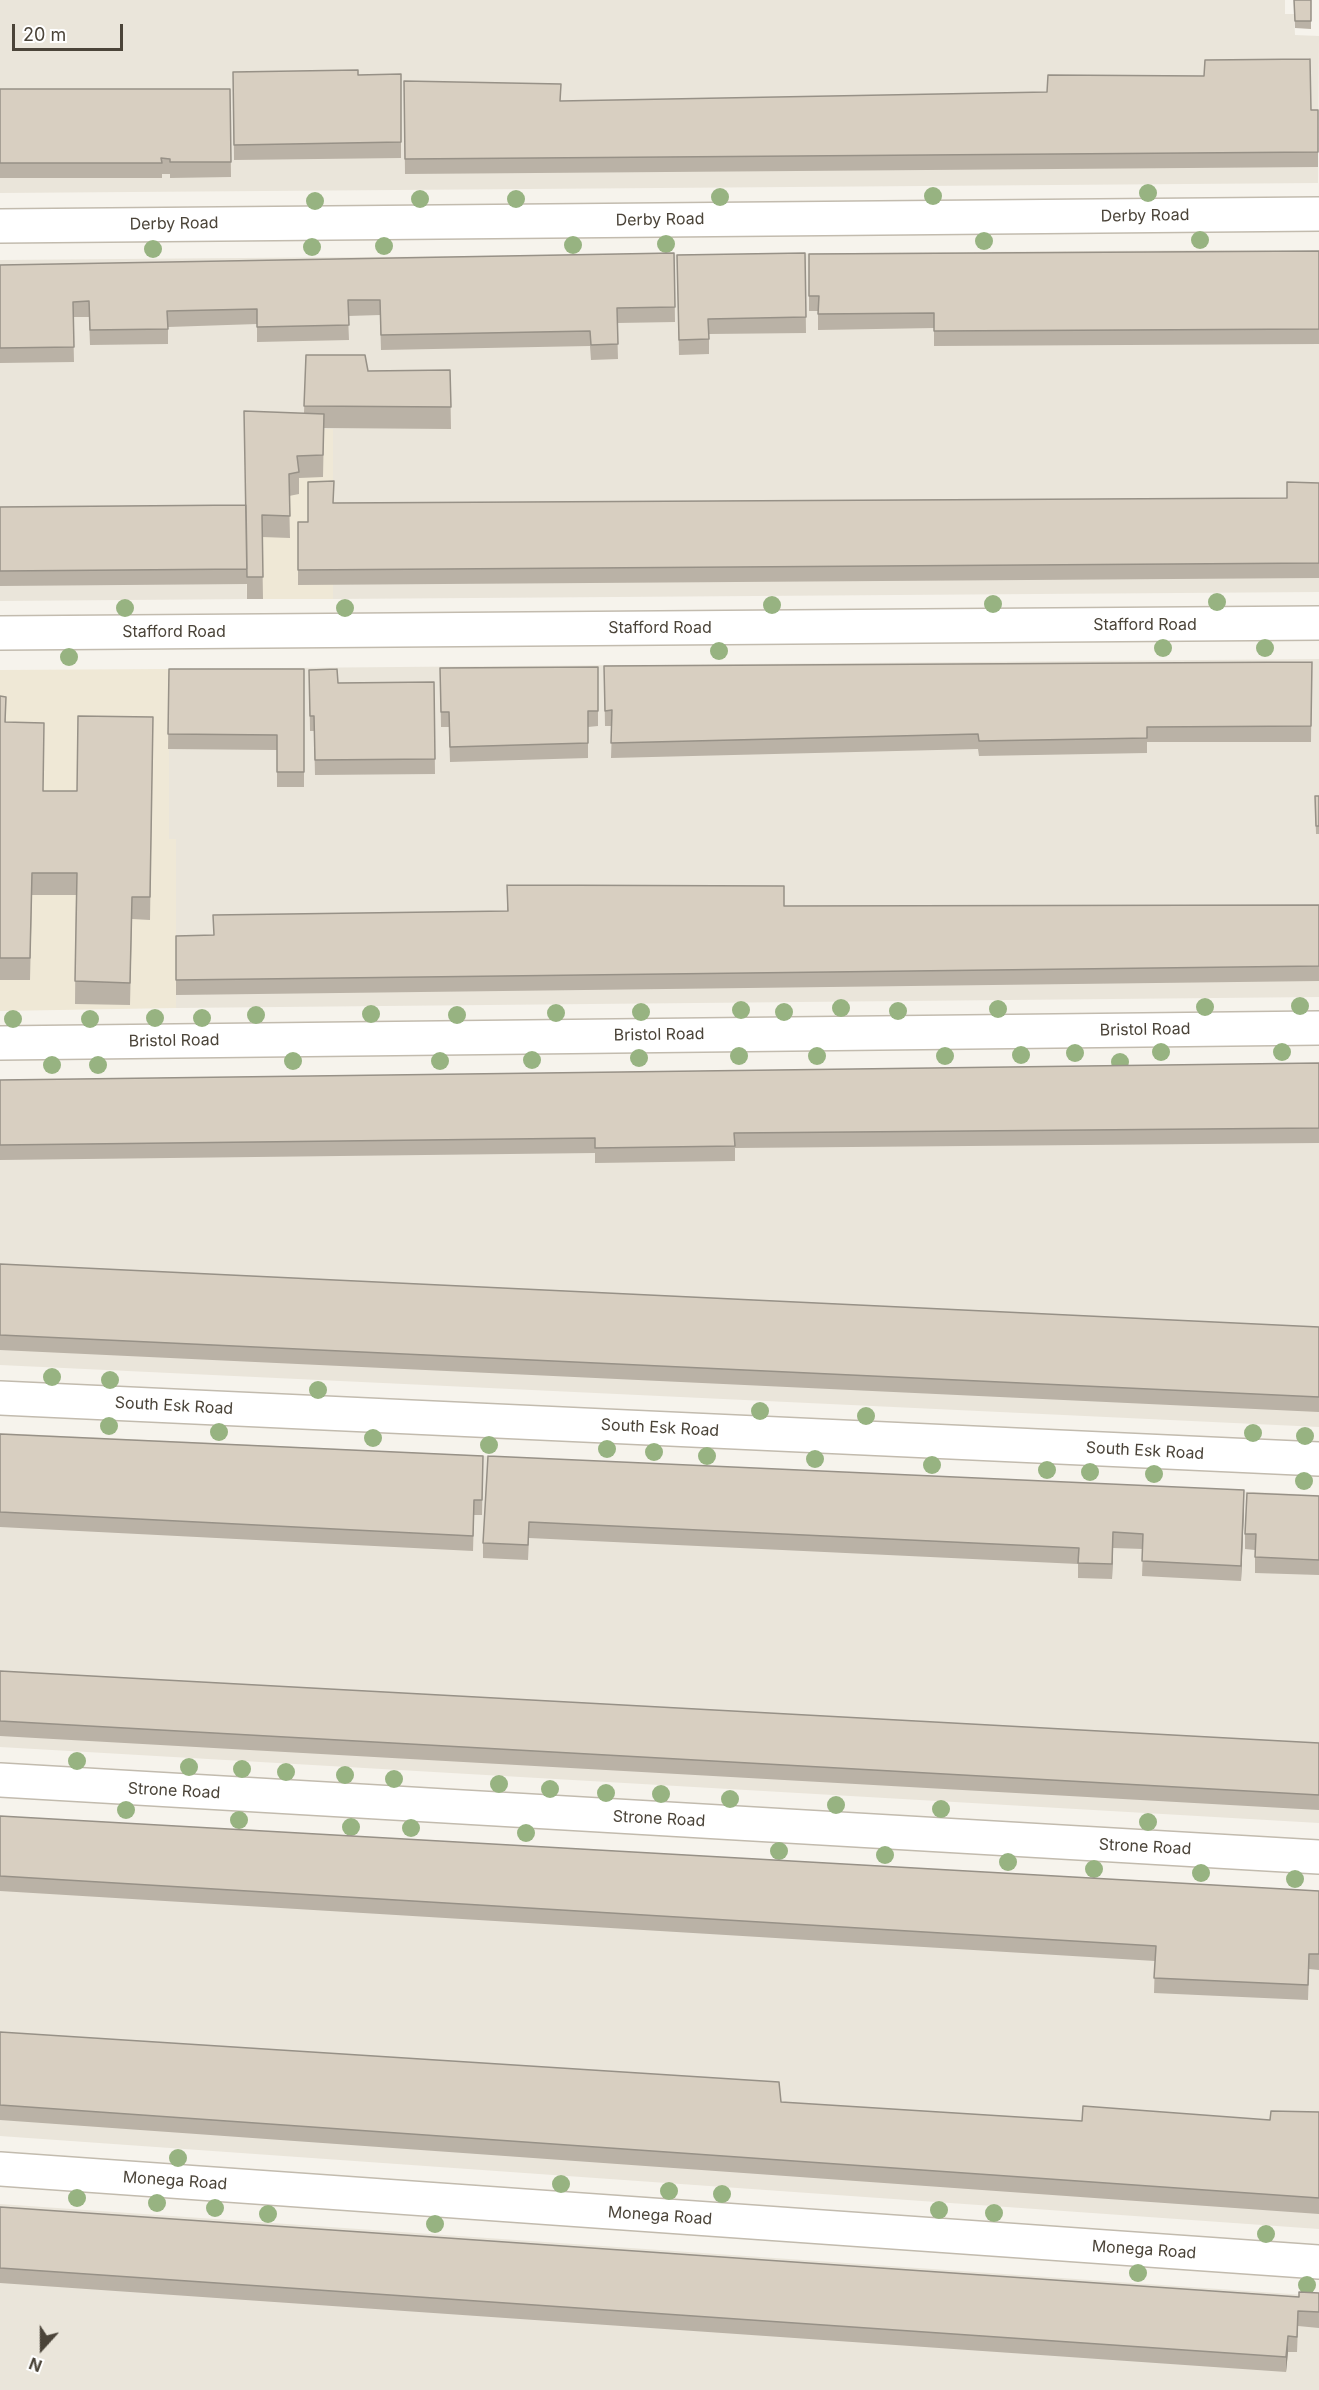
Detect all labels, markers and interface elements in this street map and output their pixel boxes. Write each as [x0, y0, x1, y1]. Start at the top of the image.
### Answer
scale bar [15, 12, 126, 50]
text: 20 m [23, 24, 66, 45]
street label: Derby Road [1100, 206, 1190, 226]
street label: Derby Road [615, 210, 705, 230]
street label: Derby Road [129, 214, 219, 234]
street label: Stafford Road [1093, 615, 1197, 635]
street label: Stafford Road [608, 618, 712, 638]
street label: Stafford Road [122, 622, 226, 642]
street label: Bristol Road [1099, 1020, 1191, 1040]
street label: Bristol Road [613, 1025, 705, 1045]
street label: Bristol Road [128, 1031, 220, 1051]
street label: South Esk Road [114, 1393, 234, 1419]
street label: South Esk Road [600, 1415, 720, 1441]
street label: South Esk Road [1085, 1438, 1205, 1464]
street label: Strone Road [127, 1779, 221, 1803]
street label: Strone Road [612, 1807, 706, 1831]
street label: Strone Road [1098, 1835, 1192, 1859]
street label: Monega Road [122, 2168, 228, 2194]
street label: Monega Road [607, 2203, 713, 2229]
street label: Monega Road [1091, 2237, 1197, 2263]
north arrow [12, 2318, 72, 2378]
text: N [26, 2353, 45, 2376]

